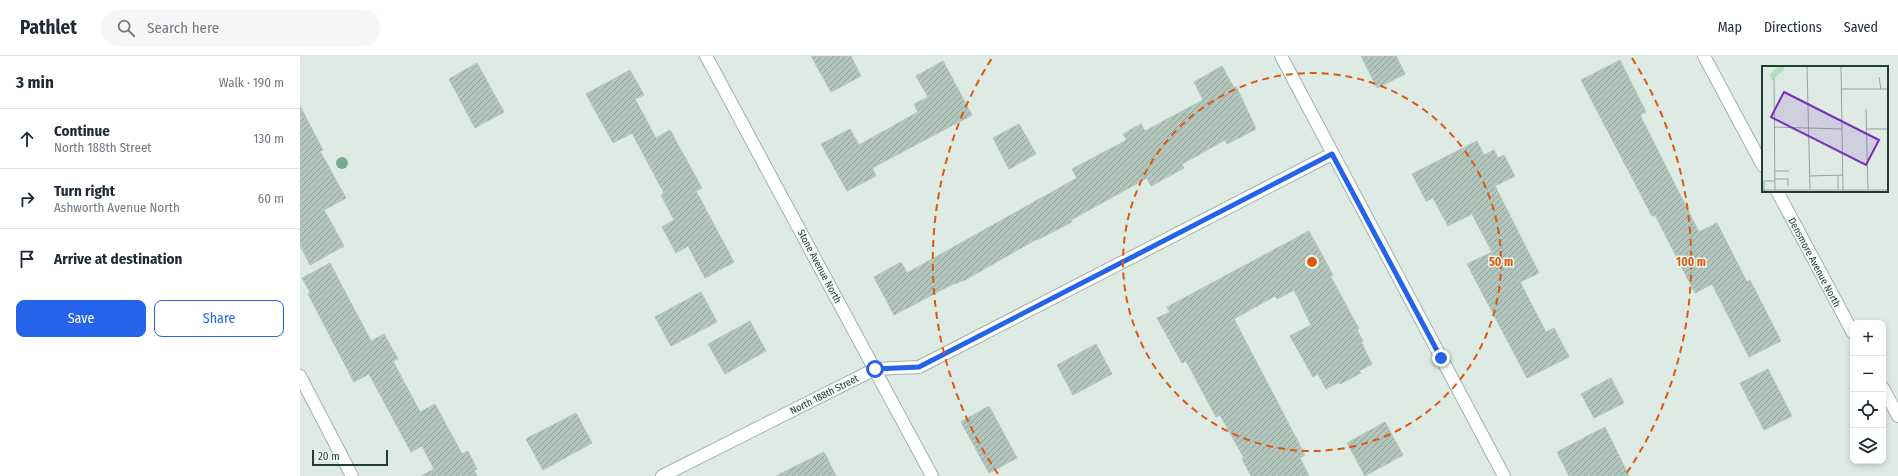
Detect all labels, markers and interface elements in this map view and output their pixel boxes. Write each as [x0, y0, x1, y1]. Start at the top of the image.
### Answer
search box [101, 10, 381, 46]
text: Pathlet [20, 16, 77, 39]
icon: search [115, 17, 137, 39]
text: Search here [147, 19, 219, 37]
text: Map [1718, 19, 1742, 36]
text: Directions [1764, 19, 1822, 36]
text: Saved [1844, 19, 1878, 36]
inset map [1762, 66, 1888, 192]
text: 3 min [16, 72, 54, 93]
text: Walk · 190 m [219, 75, 284, 90]
text: Continue [54, 122, 110, 140]
icon: ahead [16, 128, 38, 150]
text: 130 m [253, 131, 284, 146]
text: North 188th Street [54, 140, 152, 155]
text: Turn right [54, 182, 115, 200]
icon: right [16, 188, 38, 210]
text: 60 m [258, 191, 284, 206]
text: Ashworth Avenue North [54, 200, 180, 215]
street label: Densmore Avenue North [1785, 216, 1843, 309]
street label: Stone Avenue North [795, 228, 844, 305]
icon: arrive [16, 248, 38, 270]
text: Arrive at destination [54, 250, 182, 268]
centre of rings [1305, 255, 1319, 269]
text: 50 m [1489, 255, 1513, 269]
text: 100 m [1676, 255, 1706, 269]
button: Save [16, 300, 146, 337]
button: Share [154, 300, 284, 337]
map controls [1850, 320, 1886, 464]
button: + [1850, 320, 1886, 356]
route end [1432, 349, 1450, 367]
button: − [1850, 356, 1886, 392]
route start [866, 360, 884, 378]
street label: North 188th Street [788, 372, 861, 417]
button: locate [1850, 392, 1886, 428]
button: layers [1850, 428, 1886, 464]
scale bar [312, 448, 388, 467]
text: 20 m [318, 450, 340, 463]

